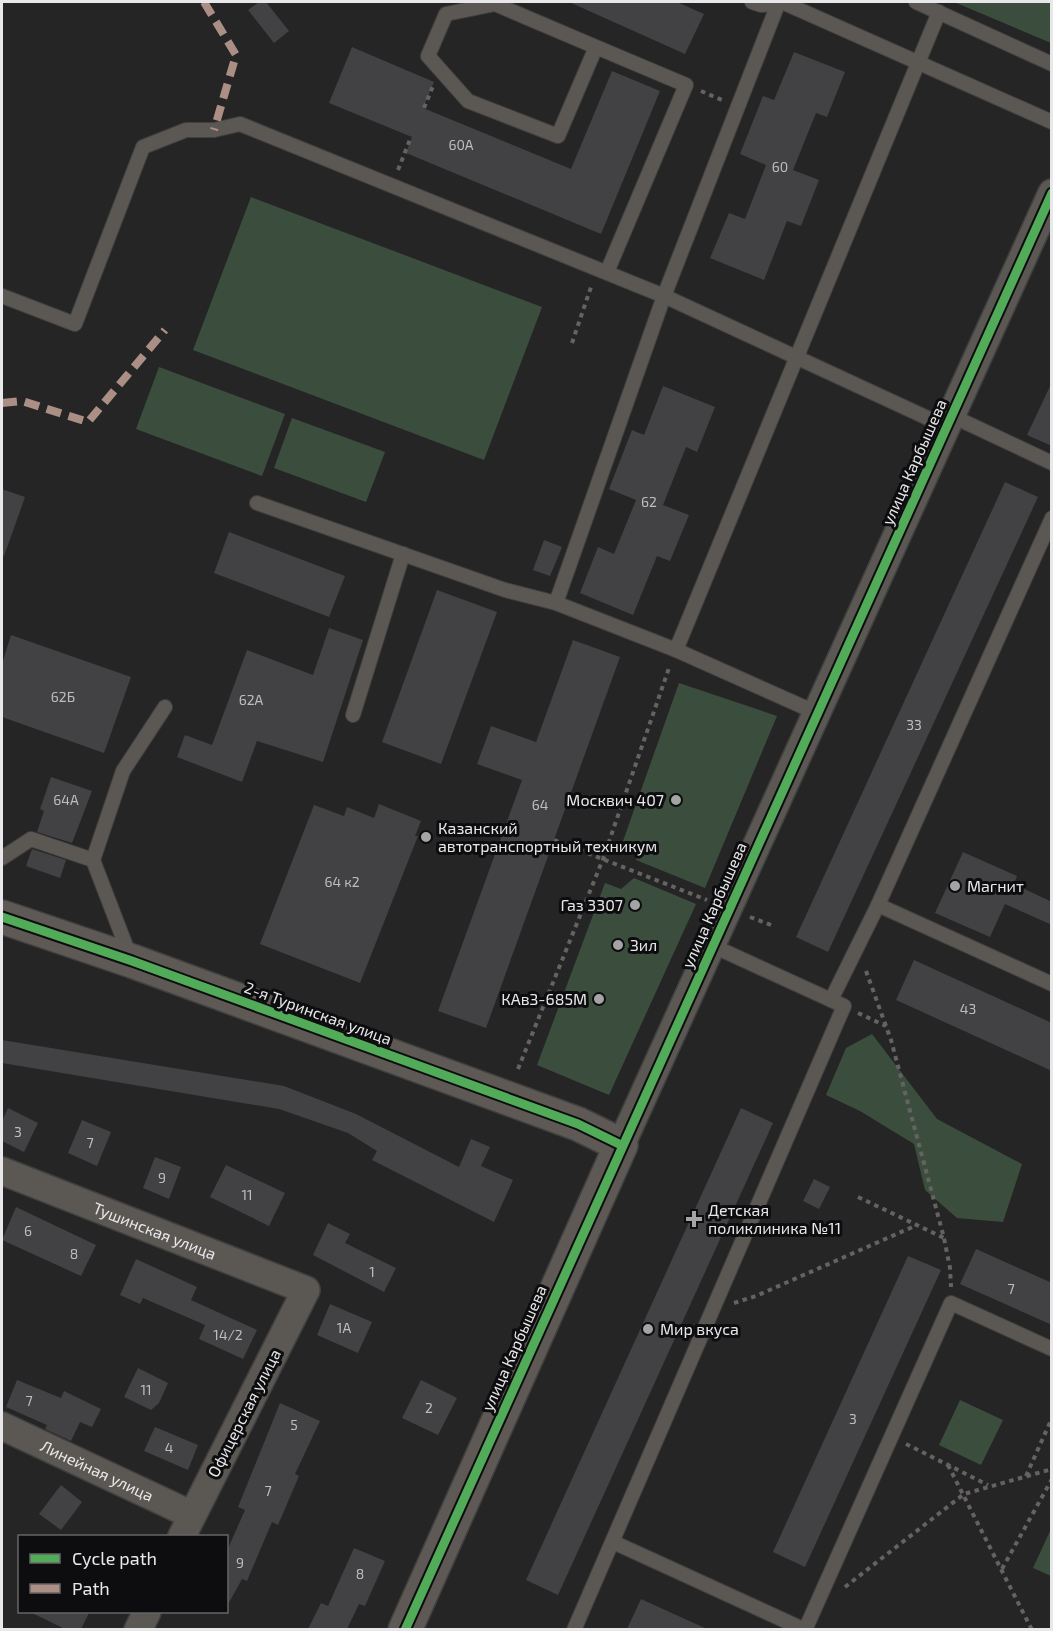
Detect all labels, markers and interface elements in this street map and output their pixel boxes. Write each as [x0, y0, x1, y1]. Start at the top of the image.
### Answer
house number: 60А [448, 136, 474, 153]
house number: 60 [772, 158, 788, 175]
street label: улица Карбышева [877, 396, 951, 528]
house number: 62 [641, 493, 657, 510]
house number: 62Б [51, 688, 75, 705]
house number: 62А [239, 691, 264, 708]
house number: 33 [906, 716, 922, 733]
place label: Москвич 407 [566, 790, 664, 809]
house number: 64А [53, 791, 79, 808]
marker: Москвич 407 [669, 793, 683, 807]
house number: 64 [532, 796, 548, 813]
place label: Казанский автотранспортный техникум [438, 818, 657, 856]
marker: Казанский автотранспортный техникум [419, 830, 433, 844]
street label: улица Карбышева [677, 839, 751, 971]
house number: 64 к2 [324, 873, 360, 890]
place label: Магнит [967, 876, 1024, 895]
marker: Магнит [948, 879, 962, 893]
place label: Газ 3307 [561, 895, 623, 914]
marker: Газ 3307 [628, 898, 642, 912]
place label: Зил [630, 935, 657, 954]
marker: Зил [611, 938, 625, 952]
street label: 2-я Туринская улица [242, 977, 394, 1049]
place label: КАвЗ-685М [501, 989, 587, 1008]
marker: КАвЗ-685М [592, 992, 606, 1006]
house number: 43 [960, 1000, 976, 1017]
house number: 3 [14, 1123, 22, 1140]
house number: 7 [86, 1134, 94, 1151]
house number: 9 [158, 1169, 166, 1186]
house number: 11 [241, 1186, 253, 1203]
street label: Тушинская улица [91, 1198, 219, 1263]
place label: Детская поликлиника №11 [708, 1200, 841, 1237]
marker: Детская поликлиника №11 [685, 1210, 703, 1228]
house number: 6 [24, 1222, 32, 1239]
house number: 8 [70, 1245, 78, 1262]
house number: 1 [369, 1263, 375, 1280]
house number: 7 [1007, 1280, 1015, 1297]
street label: улица Карбышева [477, 1282, 551, 1414]
house number: 1А [337, 1319, 351, 1336]
place label: Мир вкуса [660, 1319, 739, 1339]
marker: Мир вкуса [641, 1322, 655, 1336]
house number: 14/2 [213, 1326, 243, 1343]
street label: Офицерская улица [203, 1346, 285, 1480]
house number: 11 [140, 1381, 152, 1398]
house number: 7 [25, 1392, 33, 1409]
house number: 2 [425, 1399, 433, 1416]
house number: 3 [849, 1410, 857, 1427]
house number: 5 [290, 1416, 298, 1433]
street label: Линейная улица [38, 1436, 157, 1505]
house number: 4 [165, 1439, 173, 1456]
house number: 7 [264, 1482, 272, 1499]
legend [18, 1535, 228, 1613]
text: Cycle path [72, 1547, 157, 1569]
house number: 9 [236, 1554, 244, 1571]
house number: 8 [356, 1565, 364, 1582]
text: Path [72, 1577, 110, 1599]

